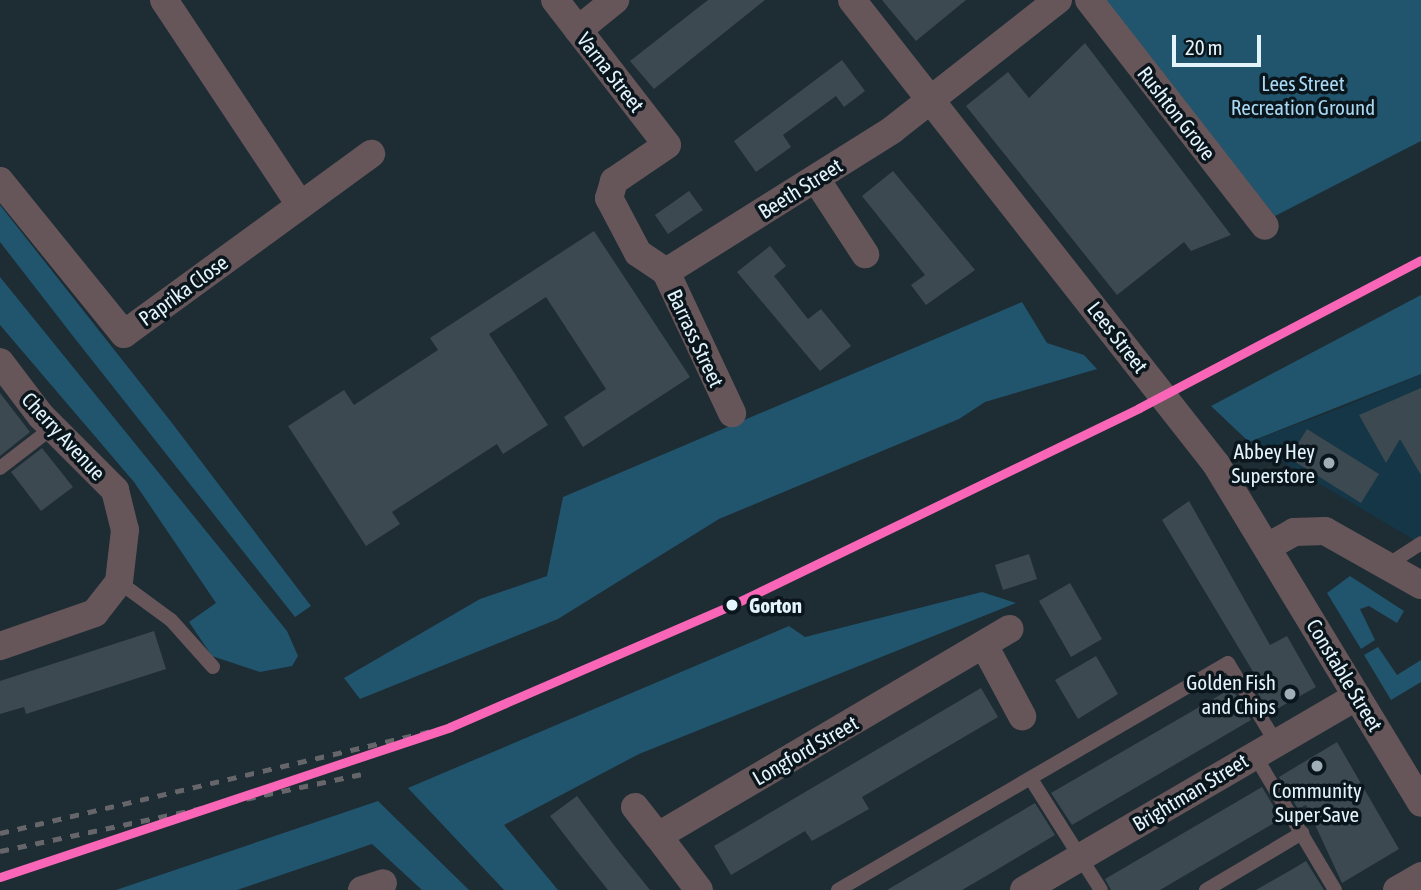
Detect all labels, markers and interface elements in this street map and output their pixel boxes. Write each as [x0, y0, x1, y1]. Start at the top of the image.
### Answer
scale bar [1176, 21, 1265, 65]
street label: Varna Street [572, 27, 650, 117]
text: 20 m [1185, 35, 1223, 59]
street label: Rushton Grove [1133, 61, 1221, 165]
park label: Lees Street Recreation Ground [1231, 70, 1375, 120]
street label: Beeth Street [753, 152, 847, 224]
street label: Paprika Close [133, 249, 233, 331]
street label: Barrass Street [662, 285, 730, 391]
street label: Lees Street [1082, 296, 1154, 378]
street label: Cherry Avenue [17, 387, 111, 485]
place label: Abbey Hey Superstore [1232, 438, 1315, 488]
marker: Abbey Hey Superstore [1321, 455, 1337, 471]
place label: Gorton [749, 592, 802, 618]
marker: Gorton [721, 594, 743, 616]
street label: Constable Street [1302, 614, 1388, 736]
place label: Golden Fish and Chips [1186, 669, 1276, 719]
marker: Golden Fish and Chips [1282, 686, 1298, 702]
street label: Longford Street [748, 710, 862, 790]
street label: Brightman Street [1128, 748, 1252, 836]
marker: Community Super Save [1309, 758, 1325, 774]
place label: Community Super Save [1272, 777, 1362, 827]

